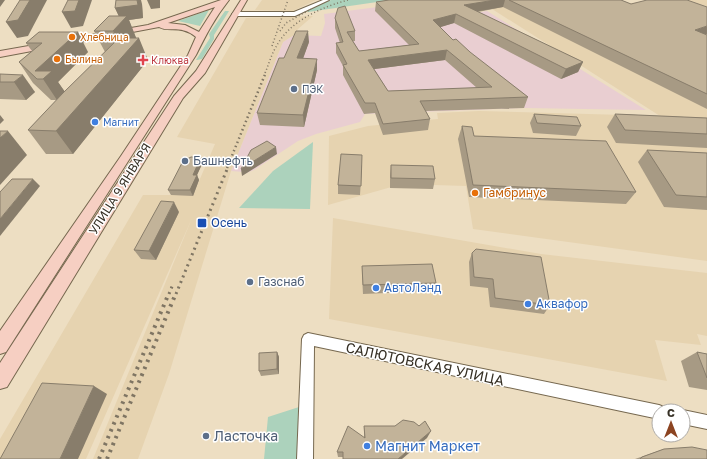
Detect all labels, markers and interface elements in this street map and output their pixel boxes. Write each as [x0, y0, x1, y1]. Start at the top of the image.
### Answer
place label: Хлебница [80, 31, 129, 43]
marker: Хлебница [67, 32, 77, 42]
place label: Былина [65, 53, 103, 65]
marker: Былина [52, 54, 62, 64]
place label: Клюква [151, 54, 189, 66]
marker: Клюква [138, 55, 148, 65]
place label: ПЭК [302, 83, 323, 95]
marker: ПЭК [289, 84, 299, 94]
place label: Магнит [103, 116, 139, 128]
marker: Магнит [90, 117, 100, 127]
street label: УЛИЦА 9 ЯНВАРЯ [85, 140, 154, 237]
place label: Башнефть [193, 153, 253, 168]
marker: Башнефть [180, 156, 190, 166]
place label: Гамбринус [483, 185, 547, 200]
marker: Гамбринус [470, 188, 480, 198]
place label: Осень [211, 215, 247, 230]
marker: Осень [196, 217, 208, 229]
place label: Газснаб [258, 274, 304, 289]
marker: Газснаб [245, 277, 255, 287]
place label: АвтоЛэнд [384, 280, 441, 295]
marker: АвтоЛэнд [371, 283, 381, 293]
place label: Аквафор [536, 296, 588, 311]
marker: Аквафор [523, 299, 533, 309]
street label: САЛЮТОВСКАЯ УЛИЦА [344, 338, 507, 389]
north arrow [651, 403, 691, 443]
text: С [667, 406, 675, 419]
place label: Ласточка [214, 427, 278, 444]
marker: Ласточка [201, 431, 211, 441]
place label: Магнит Маркет [375, 437, 480, 454]
marker: Магнит Маркет [362, 441, 372, 451]

